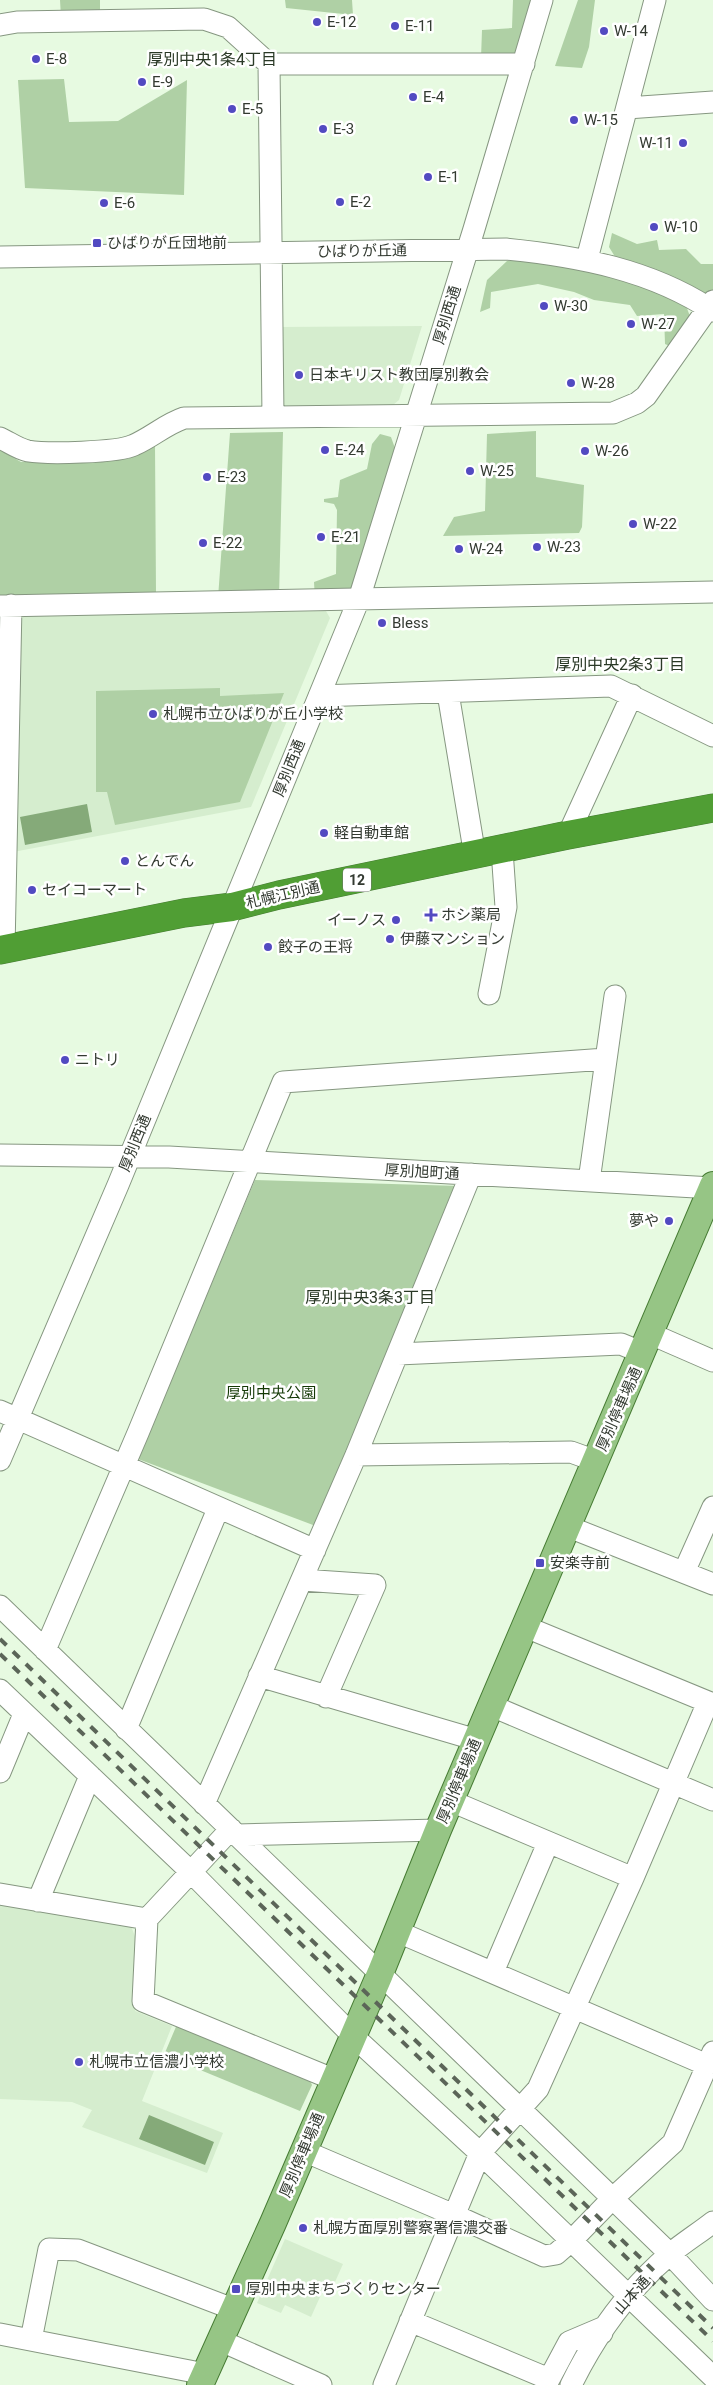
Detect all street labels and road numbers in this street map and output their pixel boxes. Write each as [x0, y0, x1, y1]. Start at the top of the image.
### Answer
street label: ひばりが丘通 [317, 241, 407, 261]
street label: 厚別西通 [430, 284, 464, 346]
street label: 厚別西通 [269, 737, 309, 799]
road number: 12 [343, 868, 371, 892]
street label: 札幌江別通 [244, 878, 322, 912]
street label: 厚別西通 [115, 1112, 155, 1174]
street label: 厚別旭町通 [384, 1161, 460, 1183]
street label: 厚別停車場通 [592, 1364, 646, 1454]
street label: 厚別停車場通 [433, 1736, 485, 1826]
street label: 厚別停車場通 [276, 2110, 328, 2200]
street label: 山本通 [610, 2272, 654, 2318]

